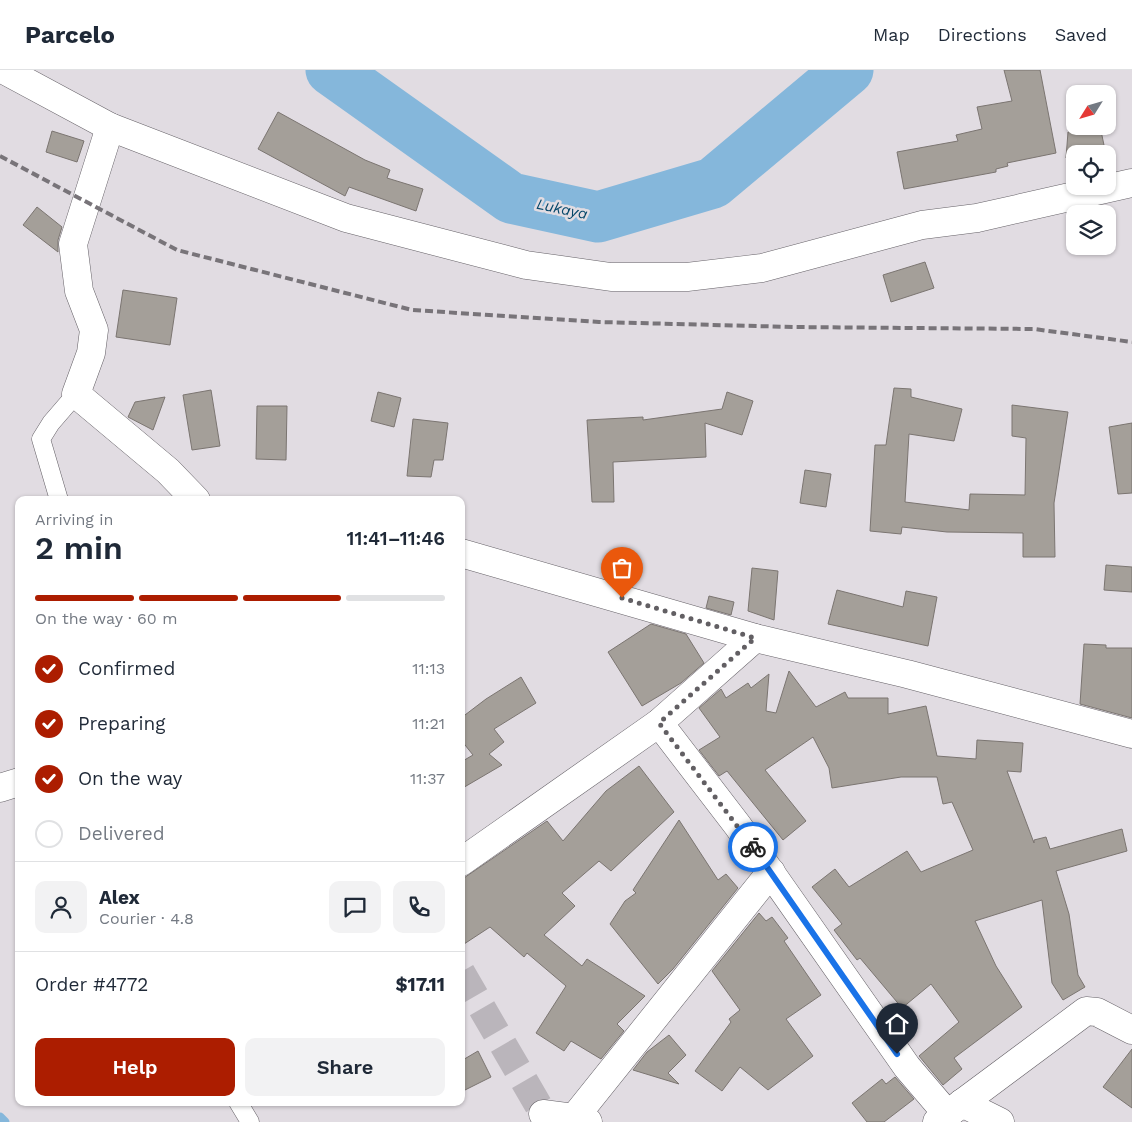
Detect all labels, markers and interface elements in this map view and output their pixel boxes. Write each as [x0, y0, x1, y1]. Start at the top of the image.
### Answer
text: Parcelo [25, 21, 115, 49]
text: Map [873, 24, 910, 45]
text: Directions [938, 24, 1027, 45]
text: Saved [1055, 24, 1107, 45]
north arrow [1066, 85, 1116, 135]
map controls [1066, 85, 1116, 255]
button: locate [1066, 145, 1116, 195]
water label: Lukaya [535, 195, 589, 223]
button: layers [1066, 205, 1116, 255]
text: Arriving in [35, 510, 113, 529]
text: 11:41–11:46 [347, 527, 445, 550]
text: 2 min [35, 529, 123, 567]
pin [601, 547, 643, 598]
icon: bag [608, 554, 636, 582]
text: On the way · 60 m [35, 609, 177, 628]
icon: check [35, 655, 63, 683]
text: Confirmed [78, 657, 175, 680]
text: 11:13 [412, 659, 445, 678]
icon: check [35, 710, 63, 738]
text: Preparing [78, 712, 165, 735]
text: 11:21 [412, 714, 445, 733]
icon: check [35, 765, 63, 793]
text: On the way [78, 767, 182, 790]
text: 11:37 [410, 769, 445, 788]
text: Delivered [78, 822, 165, 845]
courier [728, 822, 778, 872]
icon: bike [739, 833, 767, 861]
button: person [35, 881, 87, 933]
button: chat [329, 881, 381, 933]
button: phone [393, 881, 445, 933]
text: Alex [99, 886, 140, 909]
text: Courier · 4.8 [99, 909, 194, 928]
text: Order #4772 [35, 973, 148, 996]
text: $17.11 [395, 973, 445, 996]
pin [876, 1003, 918, 1054]
icon: home [883, 1010, 911, 1038]
button: Help [35, 1038, 235, 1096]
button: Share [245, 1038, 445, 1096]

